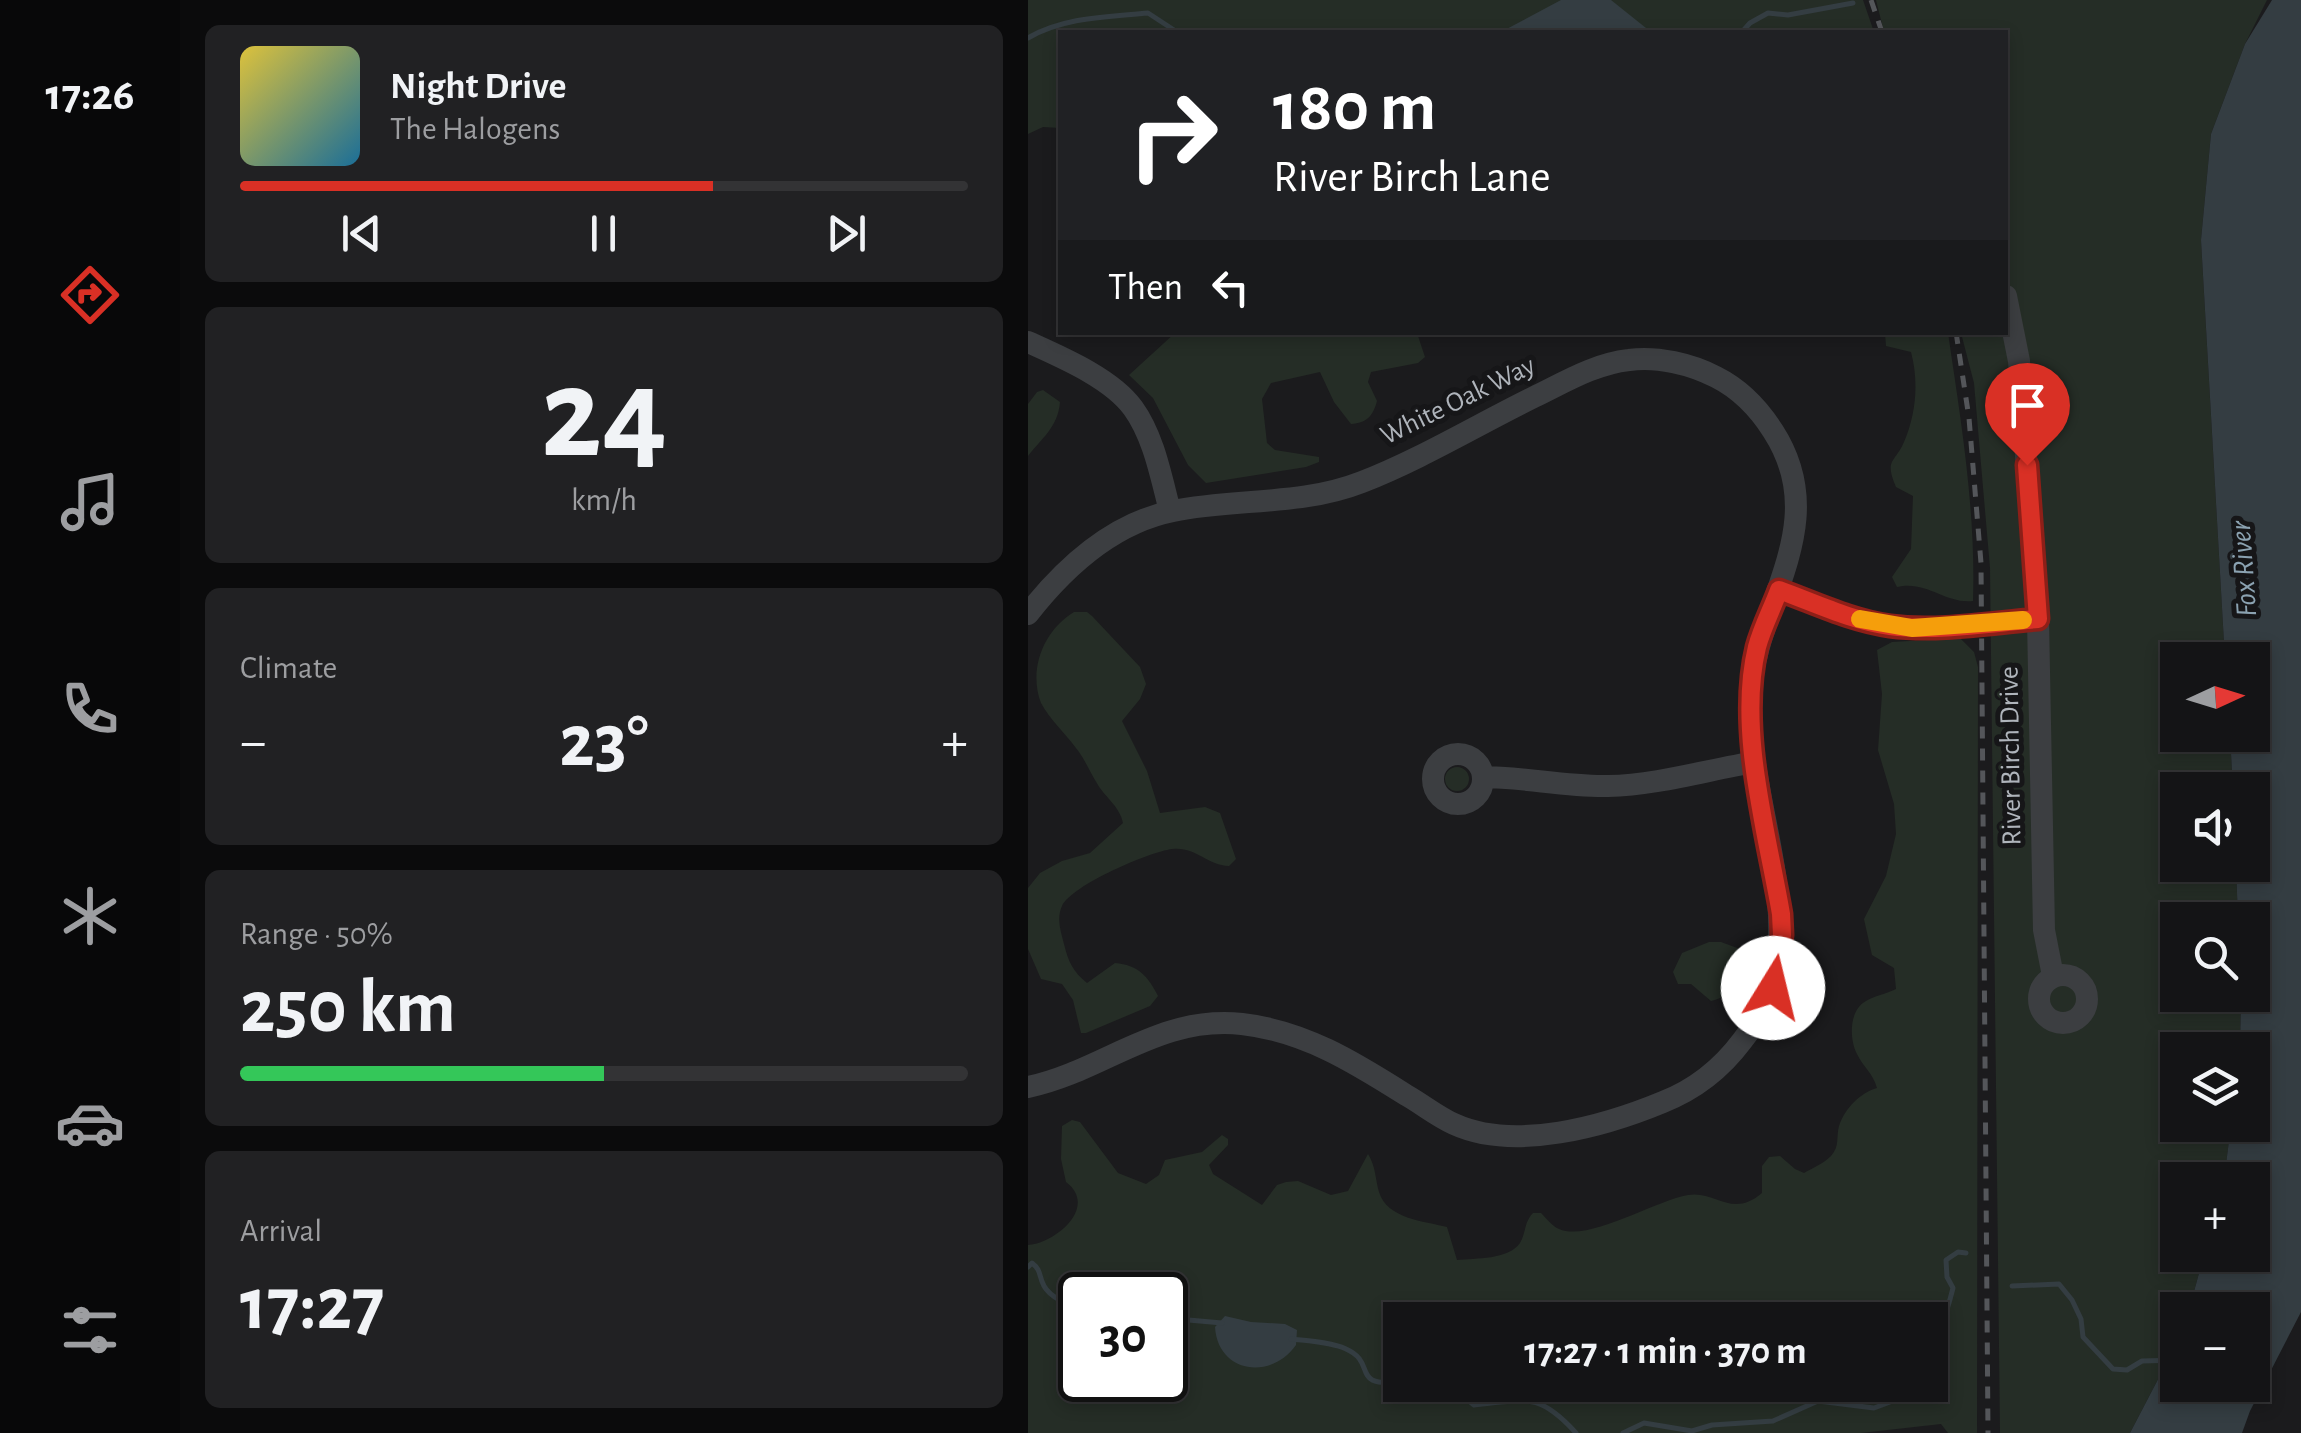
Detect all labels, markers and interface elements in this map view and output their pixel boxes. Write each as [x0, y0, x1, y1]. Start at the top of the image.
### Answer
text: Night Drive [390, 68, 566, 106]
icon: right [1108, 70, 1238, 200]
text: 17:26 [46, 73, 134, 118]
text: 180 m [1273, 73, 1436, 143]
text: The Halogens [390, 113, 560, 145]
text: River Birch Lane [1273, 155, 1551, 200]
icon: previous [334, 206, 389, 261]
icon: pause [576, 206, 631, 261]
icon: next [819, 206, 874, 261]
icon: directions [55, 260, 125, 330]
icon: left [1203, 260, 1258, 315]
text: Then [1108, 269, 1183, 307]
text: 24 [541, 351, 667, 481]
street label: White Oak Way [1376, 352, 1540, 450]
pin [1985, 363, 2070, 466]
icon: arrive [2000, 378, 2055, 433]
icon: music [55, 467, 125, 537]
text: km/h [571, 484, 637, 516]
water label: Fox River [2226, 519, 2262, 618]
north arrow [2160, 642, 2270, 752]
map controls [2160, 642, 2270, 1402]
text: Climate [240, 652, 337, 684]
street label: River Birch Drive [1995, 666, 2027, 846]
icon: phone [55, 674, 125, 744]
text: 23° [559, 705, 649, 780]
text: − [240, 715, 266, 770]
text: + [942, 715, 968, 770]
button: sound [2160, 772, 2270, 882]
icon: climate [55, 881, 125, 951]
button: search [2160, 902, 2270, 1012]
text: Range · 50% [240, 918, 393, 950]
position arrow [1721, 936, 1825, 1040]
text: 250 km [240, 971, 456, 1046]
button: layers [2160, 1032, 2270, 1142]
icon: car [55, 1088, 125, 1158]
button: + [2160, 1162, 2270, 1272]
text: Arrival [240, 1215, 322, 1247]
text: 17:27 [240, 1268, 384, 1343]
speed limit sign: 30 [1058, 1272, 1188, 1402]
button: − [2160, 1292, 2270, 1402]
icon: filters [55, 1295, 125, 1365]
text: 17:27 · 1 min · 370 m [1524, 1333, 1807, 1371]

